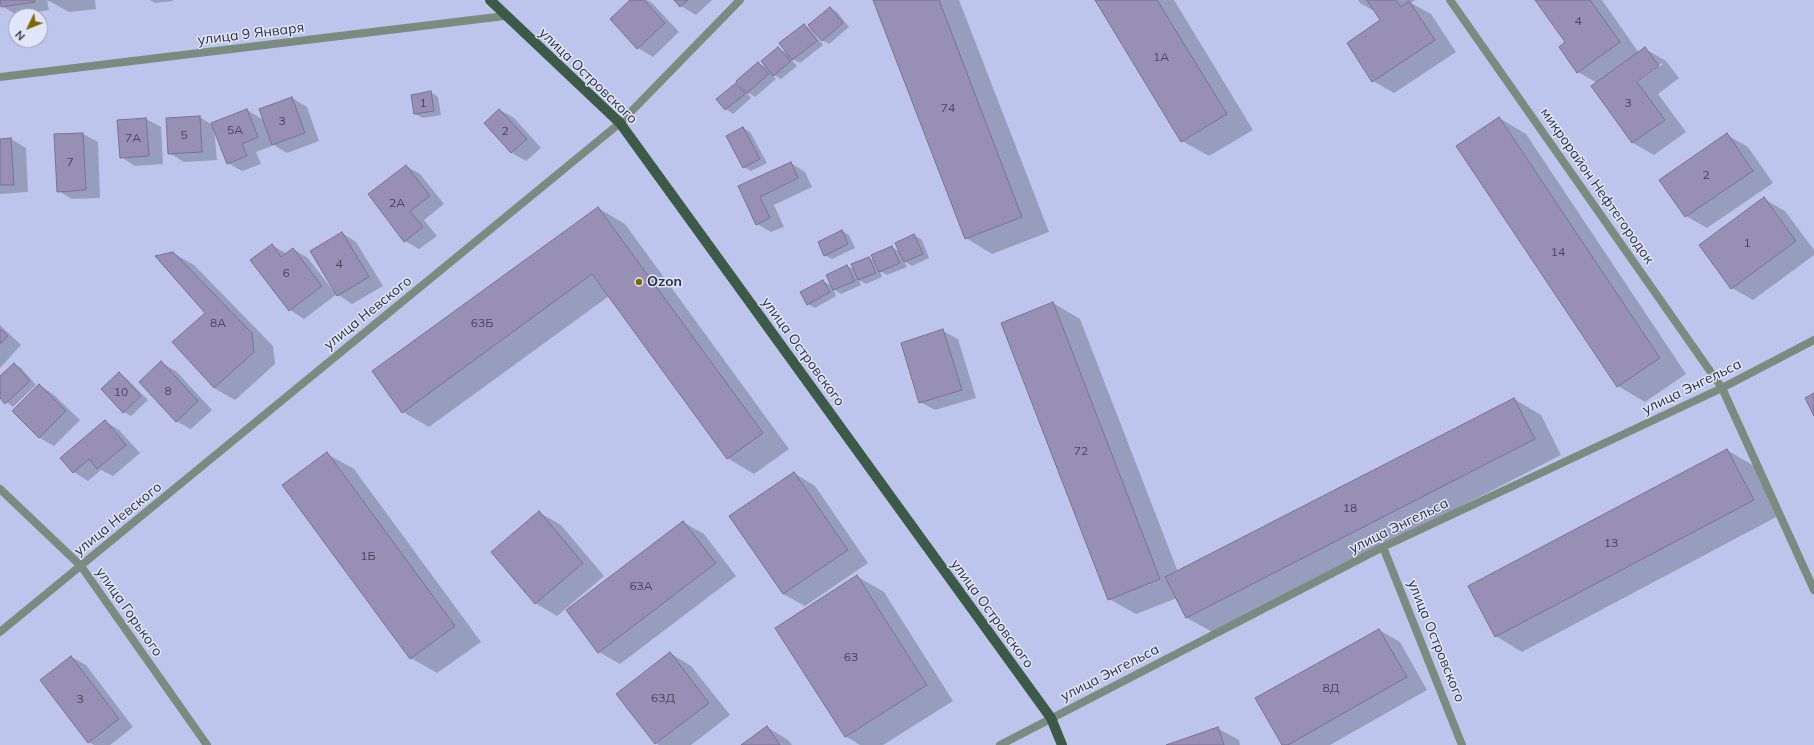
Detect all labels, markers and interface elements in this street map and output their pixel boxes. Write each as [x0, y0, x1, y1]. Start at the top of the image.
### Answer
north arrow [8, 8, 48, 48]
house number: 4 [1574, 14, 1582, 28]
street label: улица 9 Января [197, 19, 305, 49]
street label: улица Островского [535, 25, 641, 127]
text: N [12, 28, 28, 43]
house number: 1А [1153, 50, 1169, 64]
house number: 1 [419, 96, 427, 110]
house number: 3 [1624, 96, 1632, 110]
house number: 74 [941, 101, 955, 115]
street label: микрорайон Нефтегородок [1537, 105, 1657, 267]
house number: 3 [278, 114, 286, 128]
house number: 5А [227, 123, 243, 137]
house number: 2 [501, 124, 509, 138]
house number: 5 [180, 128, 188, 142]
house number: 7А [125, 131, 141, 145]
house number: 7 [66, 155, 74, 169]
house number: 2 [1702, 168, 1710, 182]
house number: 2А [389, 196, 405, 210]
house number: 1 [1743, 236, 1751, 250]
house number: 14 [1551, 245, 1565, 259]
house number: 4 [335, 257, 343, 271]
house number: 6 [282, 266, 290, 280]
street label: улица Невского [321, 273, 415, 353]
place label: Ozon [647, 274, 682, 290]
marker: Ozon [634, 277, 644, 287]
street label: улица Островского [758, 294, 848, 410]
house number: 8А [210, 316, 226, 330]
house number: 63Б [471, 316, 493, 330]
street label: улица Энгельса [1640, 356, 1744, 418]
house number: 8 [164, 384, 172, 398]
house number: 10 [114, 385, 128, 399]
house number: 72 [1074, 444, 1088, 458]
street label: улица Невского [71, 479, 165, 559]
street label: улица Энгельса [1347, 495, 1451, 557]
house number: 18 [1343, 501, 1357, 515]
house number: 13 [1604, 536, 1618, 550]
house number: 1Б [360, 549, 376, 563]
street label: улица Островского [947, 556, 1037, 672]
street label: улица Горького [92, 564, 166, 660]
street label: улица Островского [1404, 577, 1468, 705]
house number: 63А [629, 579, 653, 593]
street label: улица Энгельса [1058, 641, 1162, 705]
house number: 63 [844, 650, 858, 664]
house number: 8Д [1323, 681, 1339, 695]
house number: 63Д [651, 691, 675, 705]
house number: 3 [76, 692, 84, 706]

